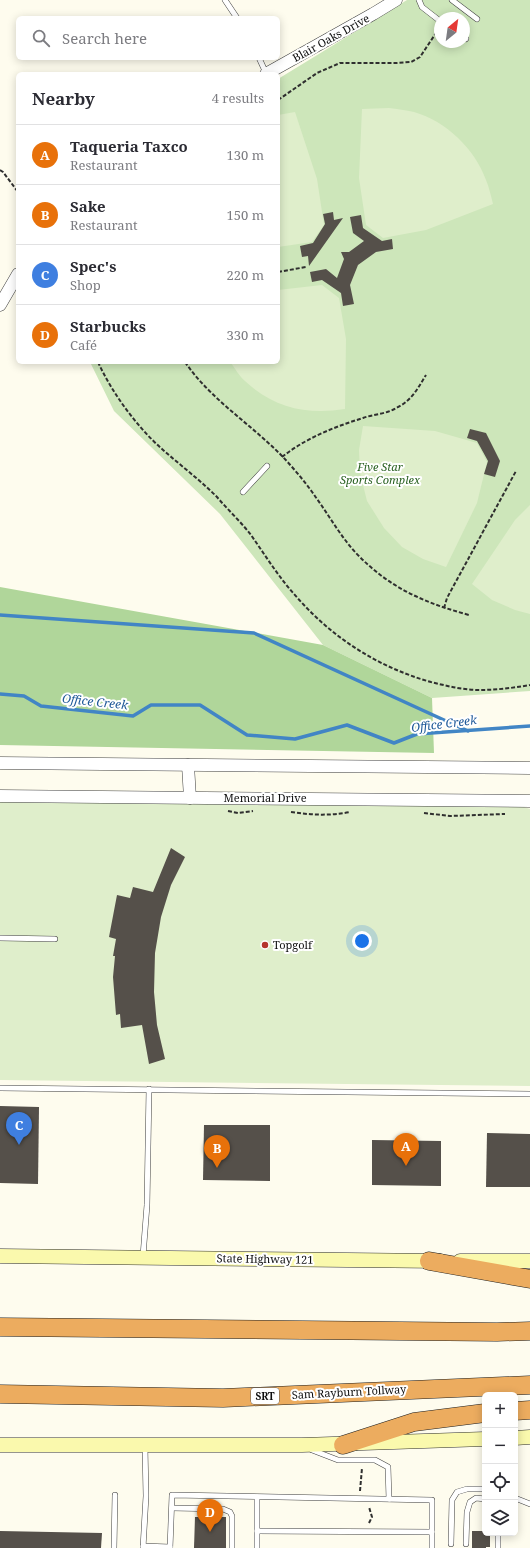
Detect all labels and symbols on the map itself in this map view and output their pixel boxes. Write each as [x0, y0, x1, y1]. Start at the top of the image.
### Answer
street label: Blair Oaks Drive [290, 10, 372, 65]
north arrow [434, 12, 470, 48]
park label: Five Star Sports Complex [340, 459, 421, 487]
water label: Office Creek [61, 690, 130, 714]
water label: Office Creek [410, 711, 479, 736]
street label: Memorial Drive [223, 790, 307, 805]
your location [352, 931, 372, 951]
place label: Topgolf [273, 937, 313, 952]
marker: Topgolf [260, 940, 270, 950]
pin: C [6, 1112, 32, 1145]
pin: A [393, 1133, 419, 1166]
pin: B [204, 1135, 230, 1168]
street label: State Highway 121 [216, 1250, 314, 1267]
street label: Sam Rayburn Tollway [291, 1381, 407, 1402]
road number: SRT [251, 1388, 279, 1404]
pin: D [197, 1499, 223, 1532]

